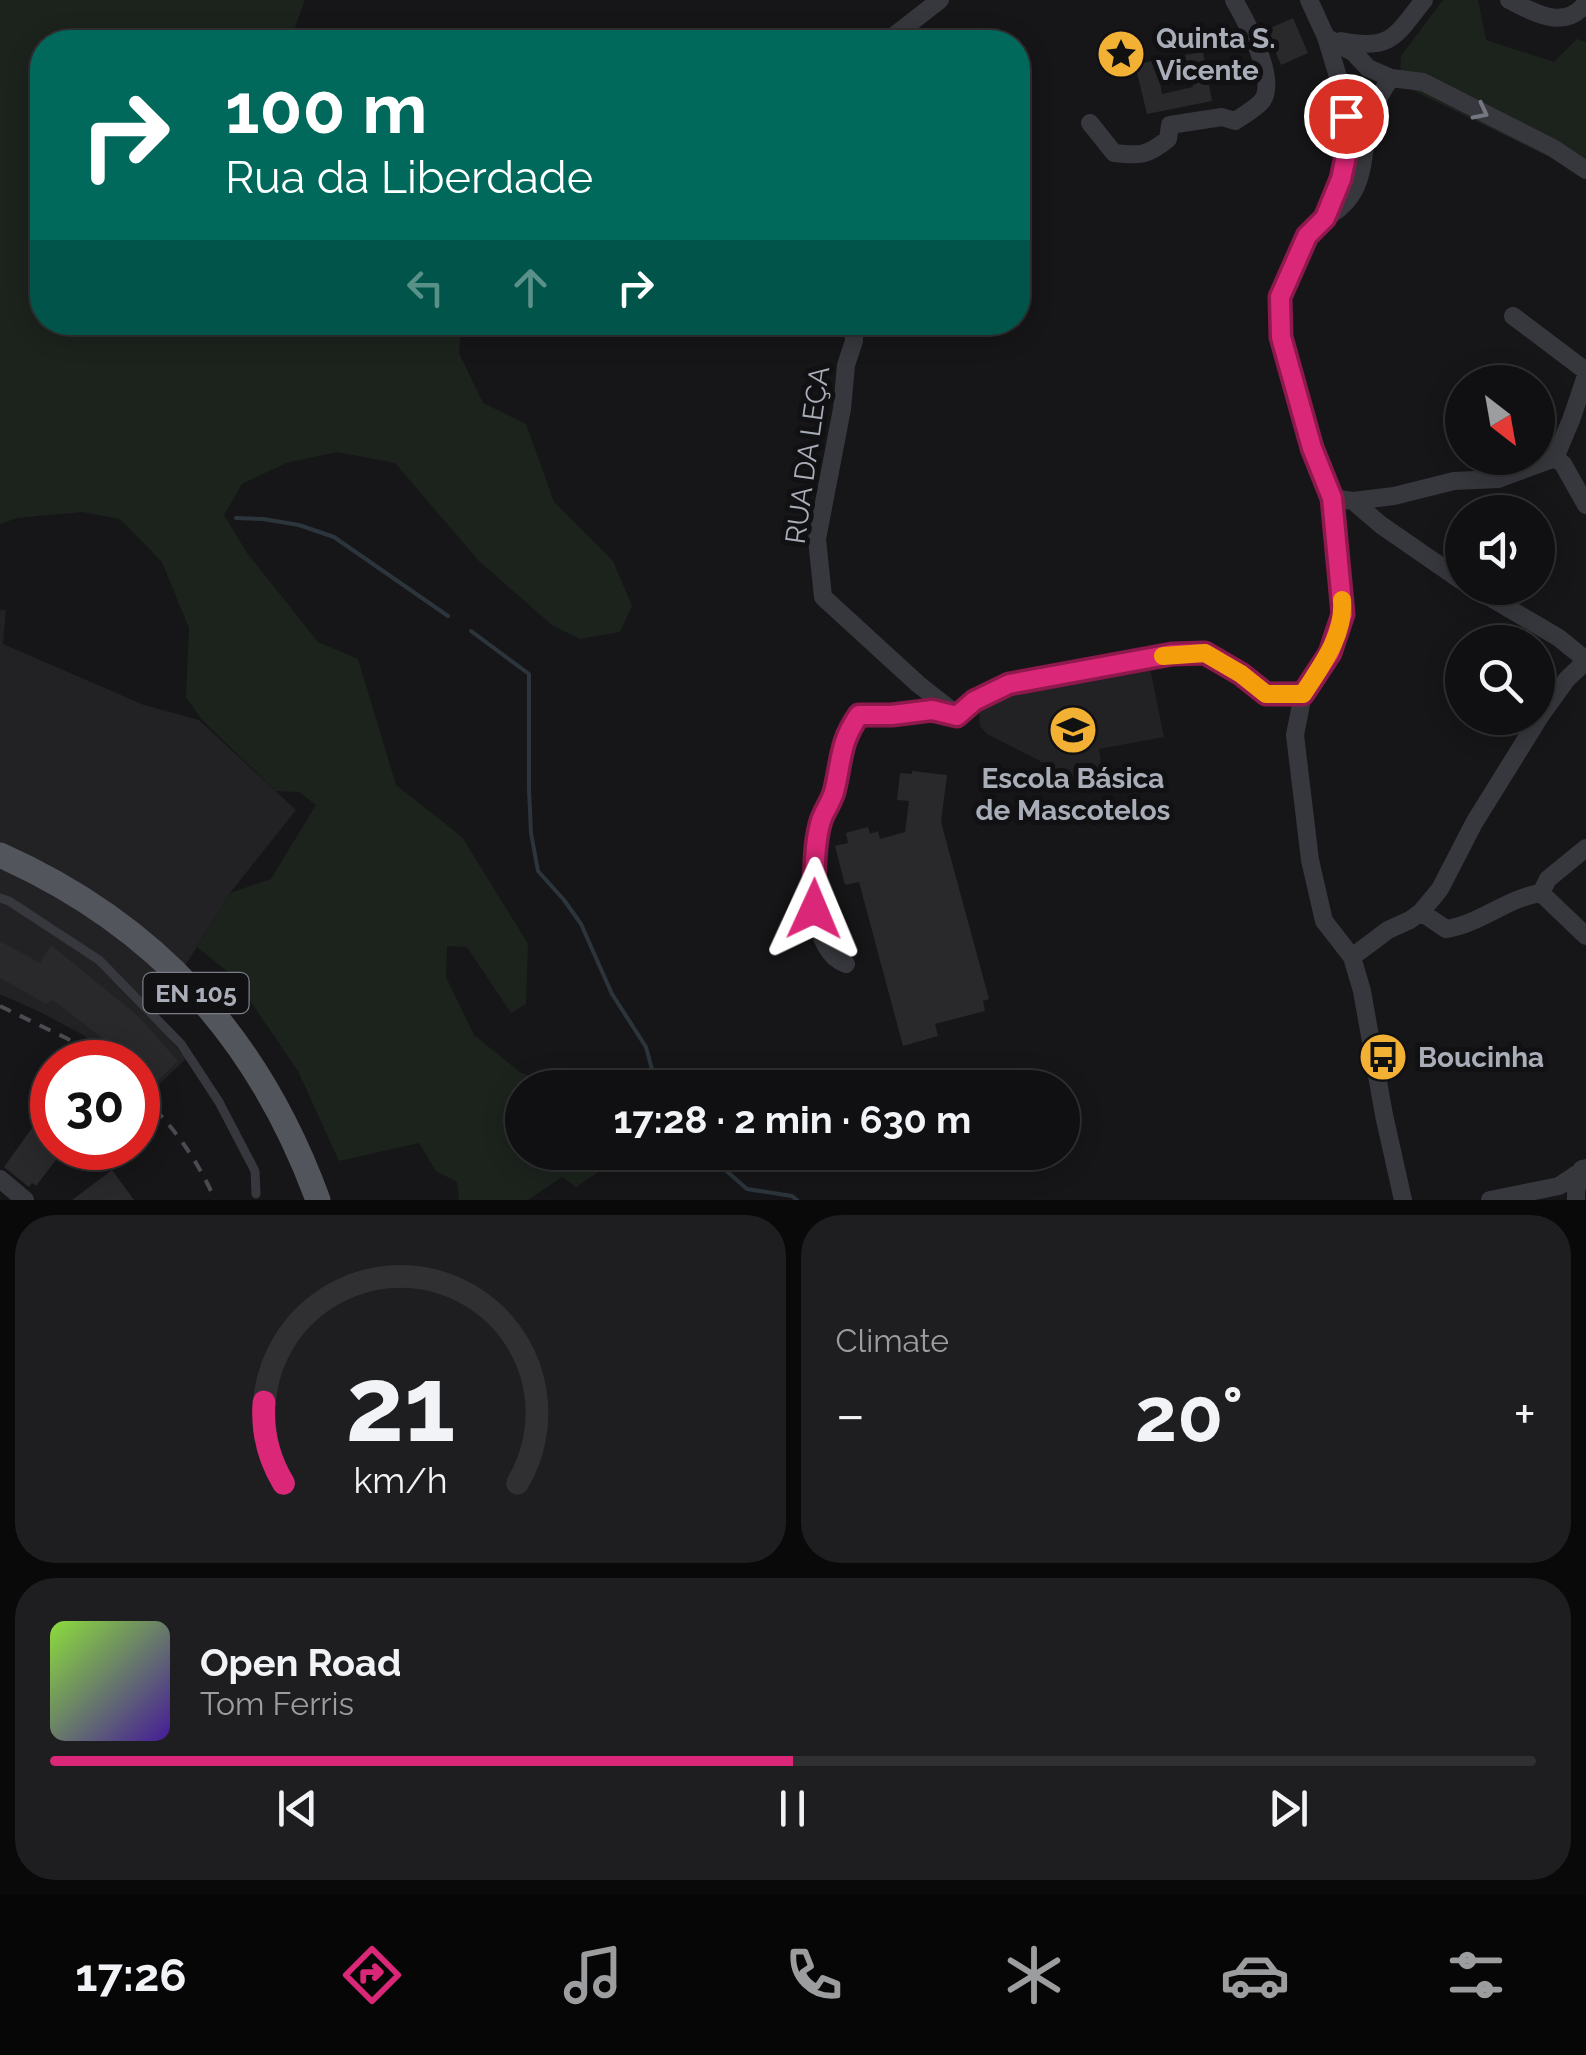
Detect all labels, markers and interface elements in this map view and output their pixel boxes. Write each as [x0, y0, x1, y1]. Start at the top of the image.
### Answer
place label: Quinta S. Vicente [1156, 22, 1275, 87]
place icon: Quinta S. Vicente [1095, 28, 1147, 80]
text: 100 m [225, 67, 428, 149]
icon: right [60, 70, 190, 200]
pin [1304, 74, 1389, 159]
icon: arrive [1319, 89, 1374, 144]
one-way arrow [1471, 100, 1489, 119]
text: Rua da Liberdade [225, 151, 593, 204]
icon: left [398, 260, 453, 315]
icon: ahead [503, 260, 558, 315]
icon: right [608, 260, 663, 315]
street label: RUA DA LEÇA [779, 364, 836, 546]
north arrow [1445, 365, 1555, 475]
map controls [1445, 365, 1555, 735]
button: sound [1445, 495, 1555, 605]
button: search [1445, 625, 1555, 735]
school or university icon: Escola Básica de Mascotelos [1047, 704, 1099, 756]
place label: Escola Básica de Mascotelos [976, 762, 1170, 827]
position arrow [762, 857, 866, 961]
road number: EN 105 [144, 973, 248, 1013]
bus stop icon: Boucinha [1357, 1031, 1409, 1083]
speed limit sign: 30 [30, 1040, 160, 1170]
place label: Boucinha [1418, 1041, 1544, 1074]
text: 17:28 · 2 min · 630 m [614, 1097, 971, 1142]
text: Climate [836, 1322, 949, 1359]
text: 21 [345, 1343, 455, 1465]
text: 20° [1135, 1370, 1243, 1459]
text: − [836, 1382, 865, 1447]
text: + [1513, 1382, 1536, 1447]
text: km/h [353, 1459, 447, 1501]
text: Open Road [200, 1640, 401, 1685]
text: Tom Ferris [200, 1685, 354, 1722]
icon: previous [270, 1781, 325, 1836]
icon: pause [765, 1781, 820, 1836]
icon: next [1261, 1781, 1316, 1836]
icon: directions [337, 1940, 407, 2010]
icon: music [558, 1940, 628, 2010]
icon: phone [779, 1940, 849, 2010]
icon: climate [999, 1940, 1069, 2010]
icon: car [1220, 1940, 1290, 2010]
icon: filters [1441, 1940, 1511, 2010]
text: 17:26 [75, 1949, 187, 2002]

